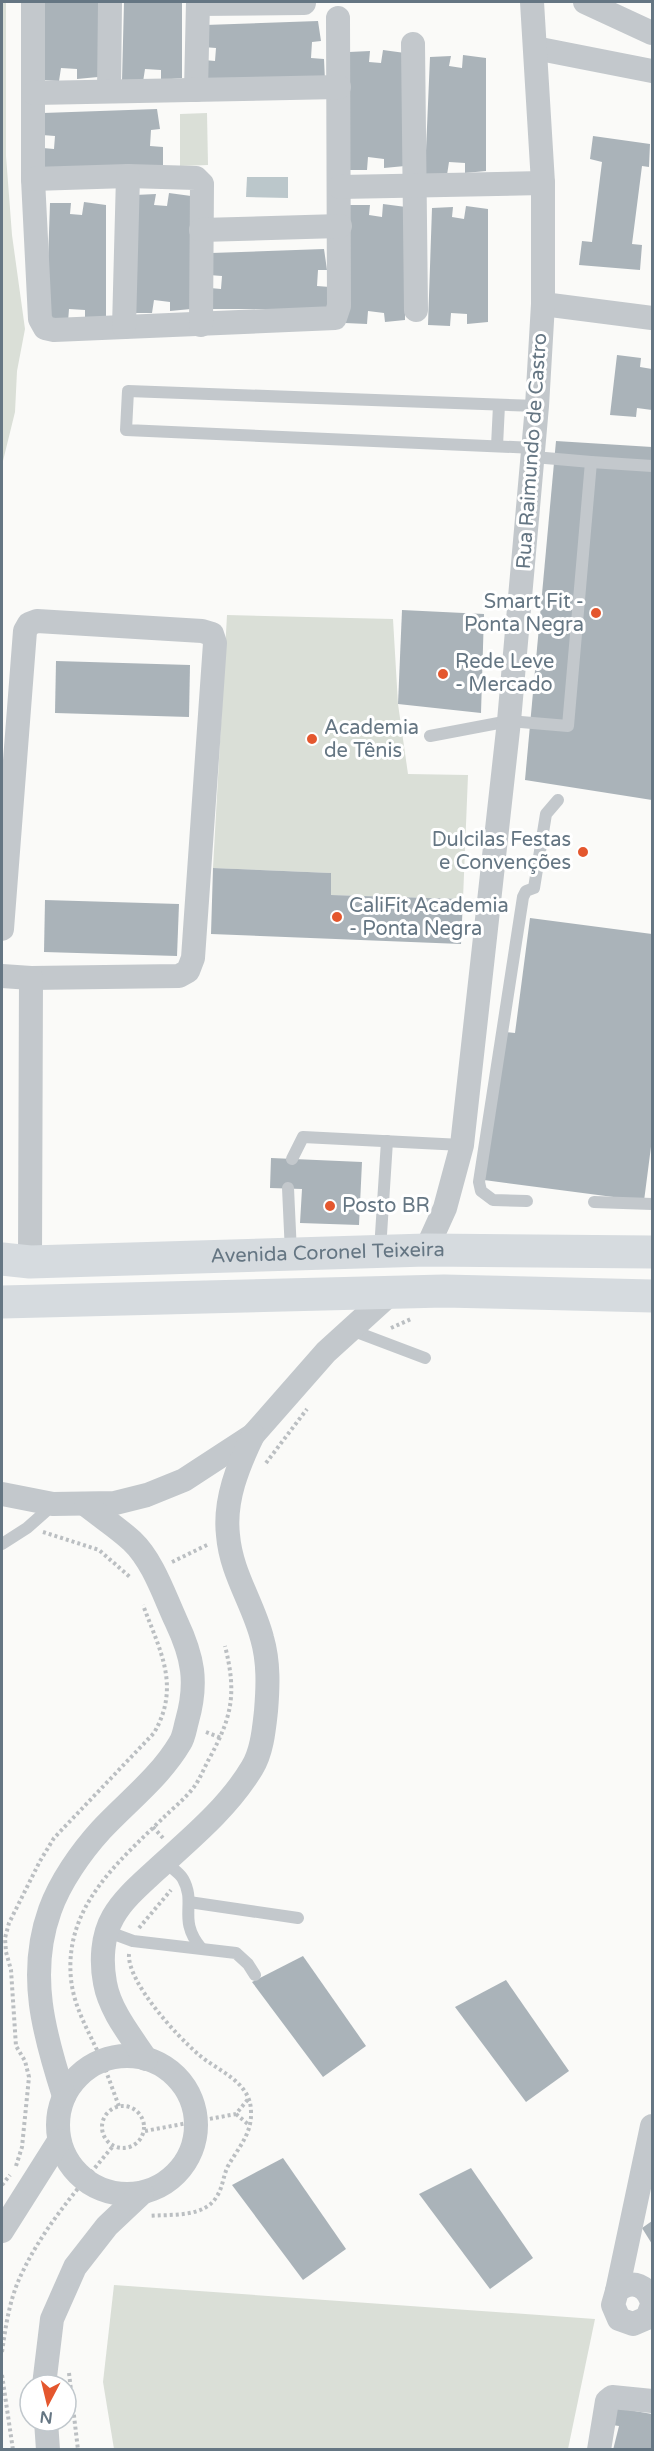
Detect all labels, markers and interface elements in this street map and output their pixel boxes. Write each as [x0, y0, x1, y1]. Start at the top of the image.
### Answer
street label: Rua Raimundo de Castro [512, 332, 552, 570]
place label: Smart Fit - Ponta Negra [464, 590, 584, 637]
marker: Smart Fit - Ponta Negra [589, 606, 603, 620]
place label: Rede Leve - Mercado [455, 650, 554, 697]
marker: Rede Leve - Mercado [436, 667, 450, 681]
place label: Academia de Tênis [324, 716, 419, 763]
marker: Academia de Tênis [305, 732, 319, 746]
place label: Dulcilas Festas e Convenções [432, 828, 571, 875]
marker: Dulcilas Festas e Convenções [576, 845, 590, 859]
place label: CaliFit Academia - Ponta Negra [349, 894, 509, 941]
marker: CaliFit Academia - Ponta Negra [330, 910, 344, 924]
place label: Posto BR [342, 1194, 430, 1218]
marker: Posto BR [323, 1199, 337, 1213]
street label: Avenida Coronel Teixeira [210, 1238, 445, 1269]
north arrow [18, 2373, 78, 2433]
text: N [39, 2406, 54, 2428]

